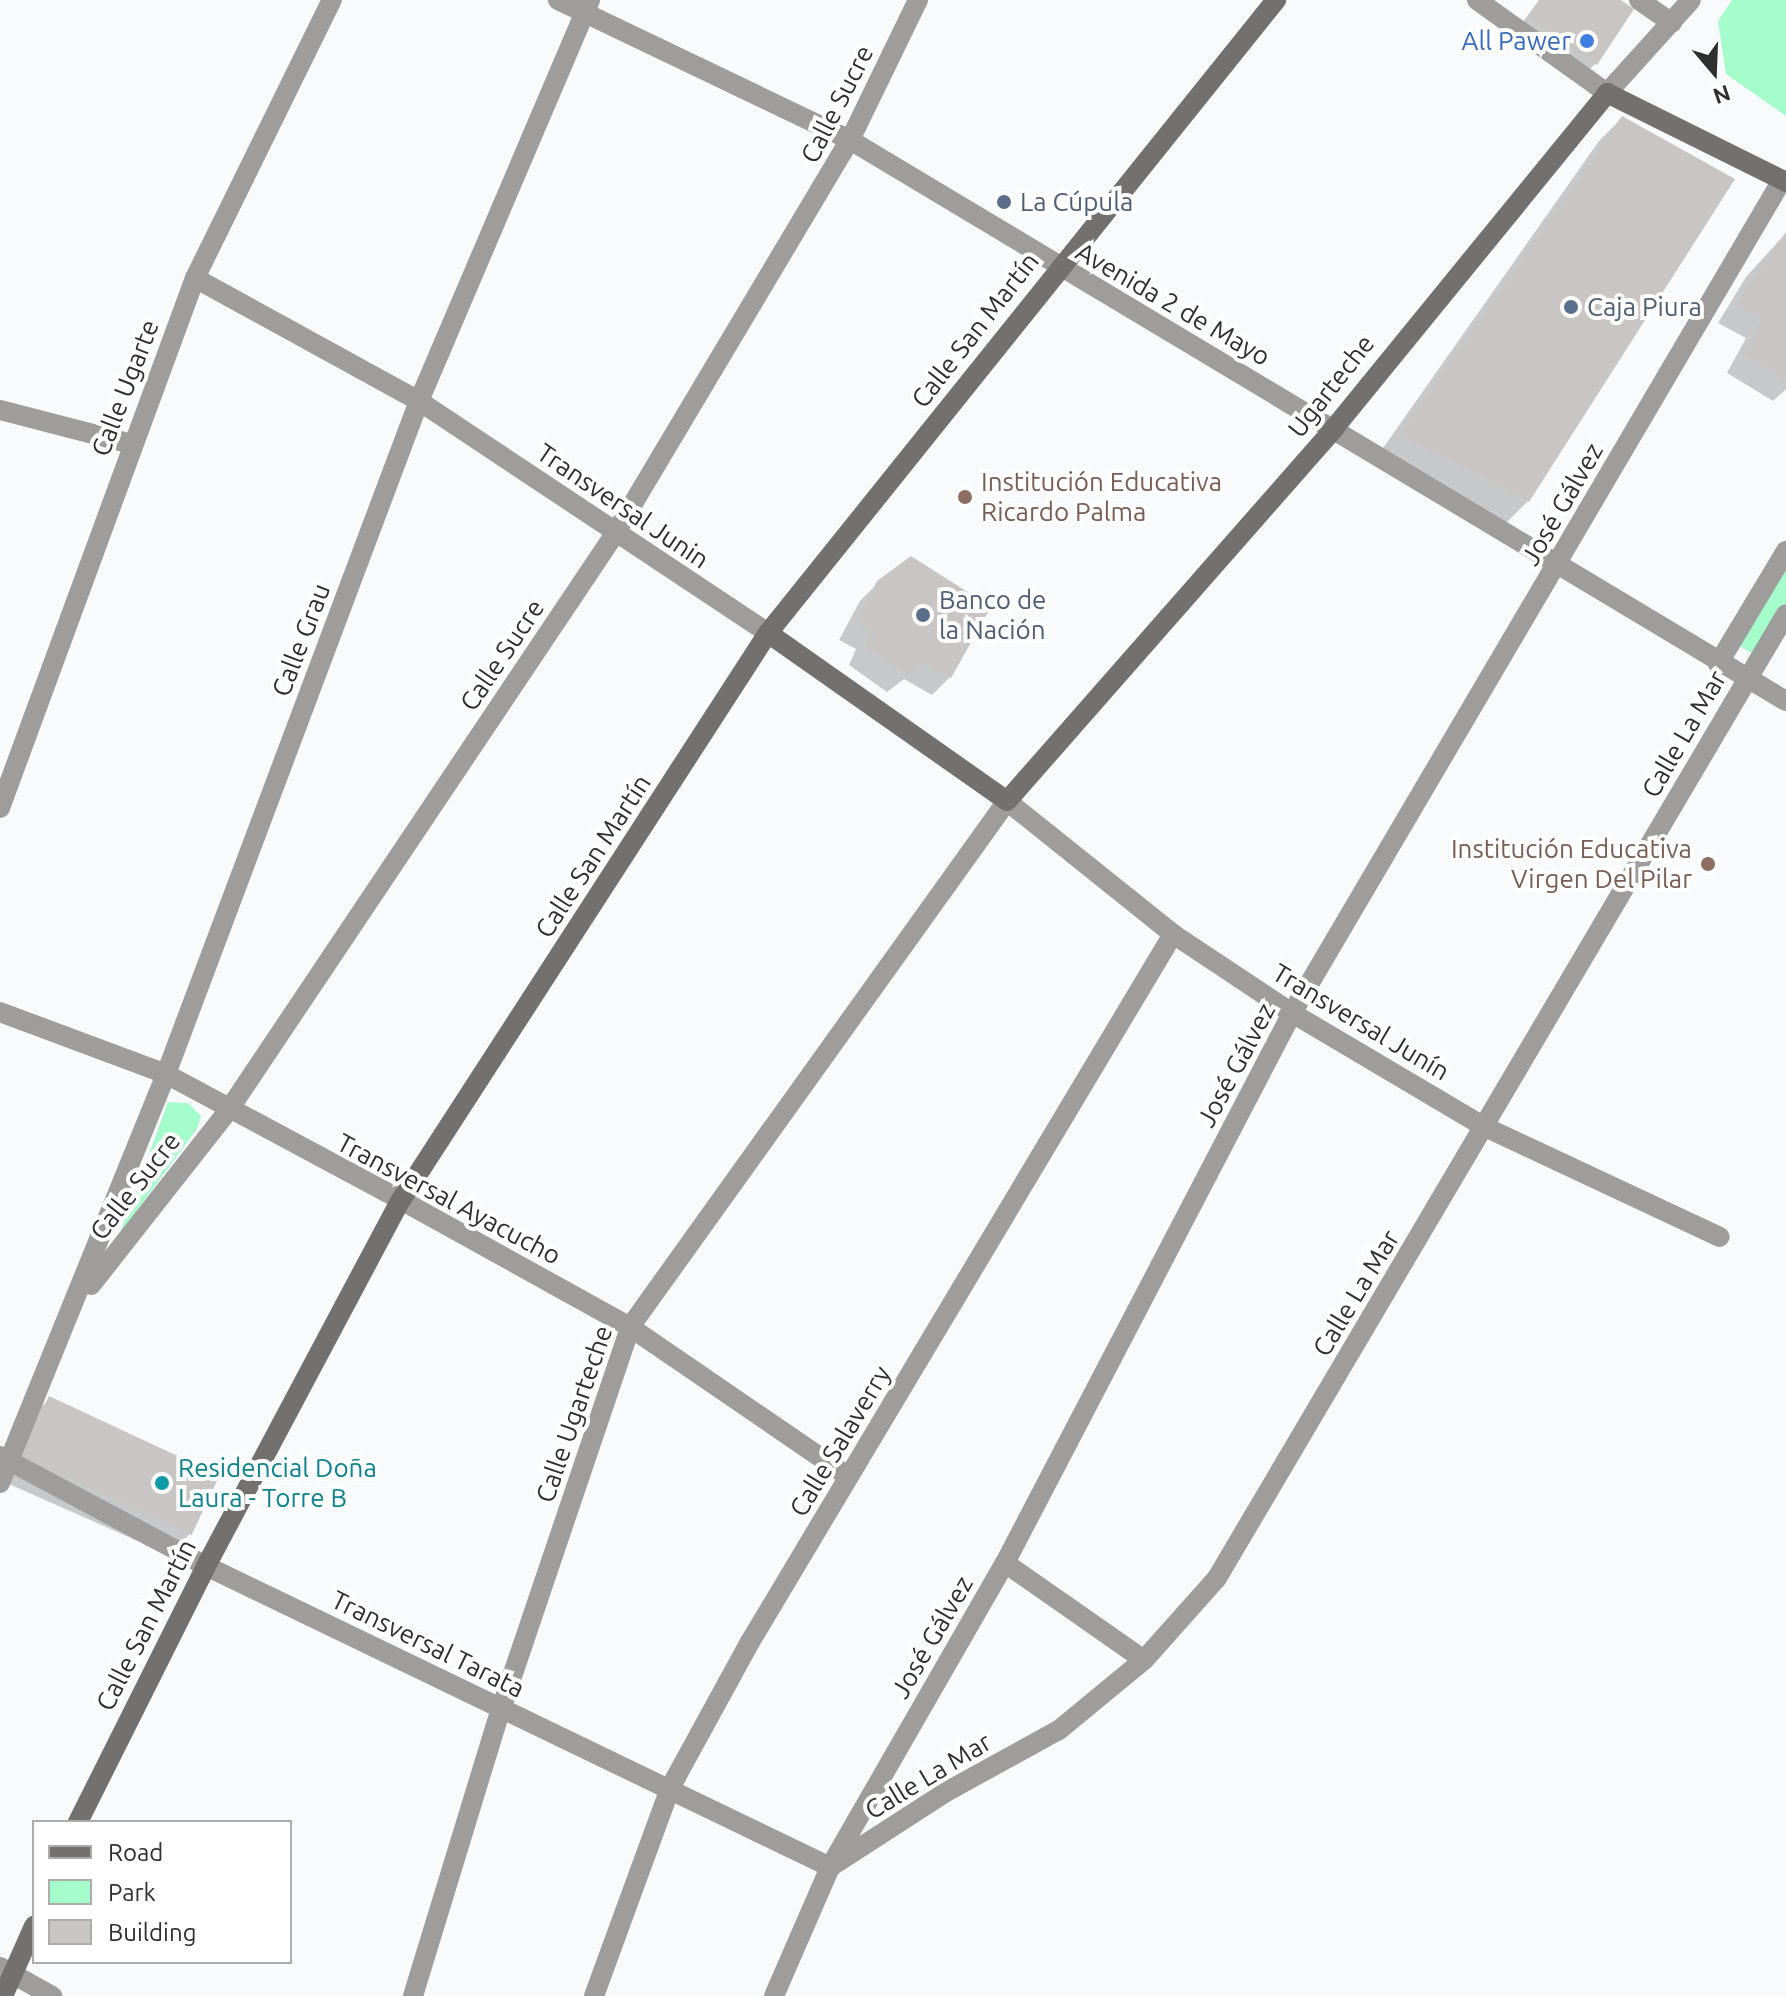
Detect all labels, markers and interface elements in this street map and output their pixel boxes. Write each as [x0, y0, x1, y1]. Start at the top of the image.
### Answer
place label: All Pawer [1462, 25, 1571, 57]
marker: All Pawer [1578, 32, 1596, 50]
north arrow [1674, 32, 1754, 112]
street label: Calle Sucre [794, 40, 880, 168]
text: N [1710, 81, 1734, 110]
place label: La Cúpula [1020, 186, 1133, 218]
marker: La Cúpula [995, 193, 1013, 211]
street label: Avenida 2 de Mayo [1070, 236, 1276, 372]
street label: Calle San Martín [905, 246, 1045, 414]
place label: Caja Piura [1587, 291, 1702, 323]
marker: Caja Piura [1562, 298, 1580, 316]
street label: Calle Ugarte [85, 315, 165, 461]
street label: Ugarteche [1281, 328, 1381, 444]
street label: Transversal Junin [531, 437, 715, 575]
street label: José Gálvez [1515, 437, 1609, 571]
place label: Institución Educativa Ricardo Palma [981, 466, 1222, 528]
marker: Institución Educativa Ricardo Palma [956, 488, 974, 506]
street label: Calle Grau [265, 579, 337, 701]
place label: Banco de la Nación [939, 584, 1046, 646]
street label: Calle Sucre [453, 593, 551, 717]
marker: Banco de la Nación [914, 606, 932, 624]
street label: Calle La Mar [1635, 665, 1733, 803]
street label: Calle San Martín [529, 769, 657, 943]
place label: Institución Educativa Virgen Del Pilar [1451, 833, 1692, 894]
marker: Institución Educativa Virgen Del Pilar [1699, 855, 1717, 873]
street label: Transversal Junín [1267, 957, 1455, 1087]
street label: José Gálvez [1190, 998, 1282, 1132]
street label: Calle Sucre [83, 1126, 187, 1246]
street label: Transversal Ayacucho [332, 1127, 566, 1271]
street label: Calle La Mar [1306, 1224, 1406, 1362]
street label: Calle Ugarteche [529, 1321, 619, 1507]
street label: Calle Salaverry [783, 1360, 897, 1522]
place label: Residencial Doña Laura - Torre B [178, 1452, 377, 1514]
marker: Residencial Doña Laura - Torre B [153, 1474, 171, 1492]
street label: Calle San Martín [89, 1534, 203, 1716]
street label: José Gálvez [885, 1570, 979, 1704]
street label: Transversal Tarata [326, 1584, 530, 1704]
street label: Calle La Mar [859, 1726, 997, 1826]
legend [32, 1820, 292, 1964]
text: Road [108, 1839, 163, 1866]
text: Park [108, 1879, 156, 1906]
text: Building [108, 1919, 196, 1946]

